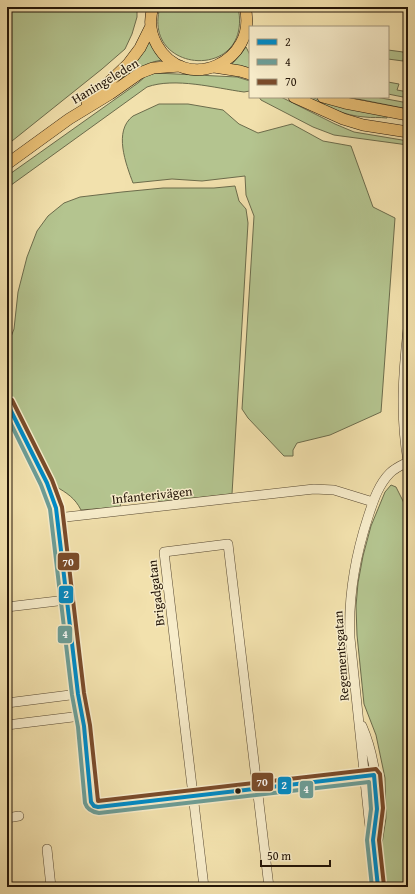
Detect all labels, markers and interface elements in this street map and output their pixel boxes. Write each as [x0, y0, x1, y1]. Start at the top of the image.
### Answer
legend [249, 26, 389, 98]
text: 2 [285, 33, 291, 50]
street label: Haningeleden [68, 53, 143, 109]
text: 4 [285, 53, 291, 70]
text: 70 [285, 73, 297, 90]
street label: Infanterivägen [111, 481, 194, 509]
line badge: 70 [57, 552, 80, 571]
text: 70 [62, 554, 74, 570]
street label: Brigadgatan [142, 558, 169, 627]
line badge: 2 [58, 585, 74, 604]
text: 2 [63, 586, 69, 602]
street label: Regementsgatan [328, 609, 354, 702]
line badge: 4 [57, 625, 73, 644]
text: 4 [62, 626, 68, 642]
line badge: 70 [251, 772, 274, 792]
text: 70 [256, 774, 268, 790]
line badge: 2 [277, 776, 292, 795]
text: 2 [281, 777, 287, 793]
line badge: 4 [299, 780, 314, 799]
text: 4 [303, 781, 309, 797]
unlabelled marker [233, 786, 243, 796]
scale bar [261, 842, 330, 868]
text: 50 m [267, 847, 291, 864]

